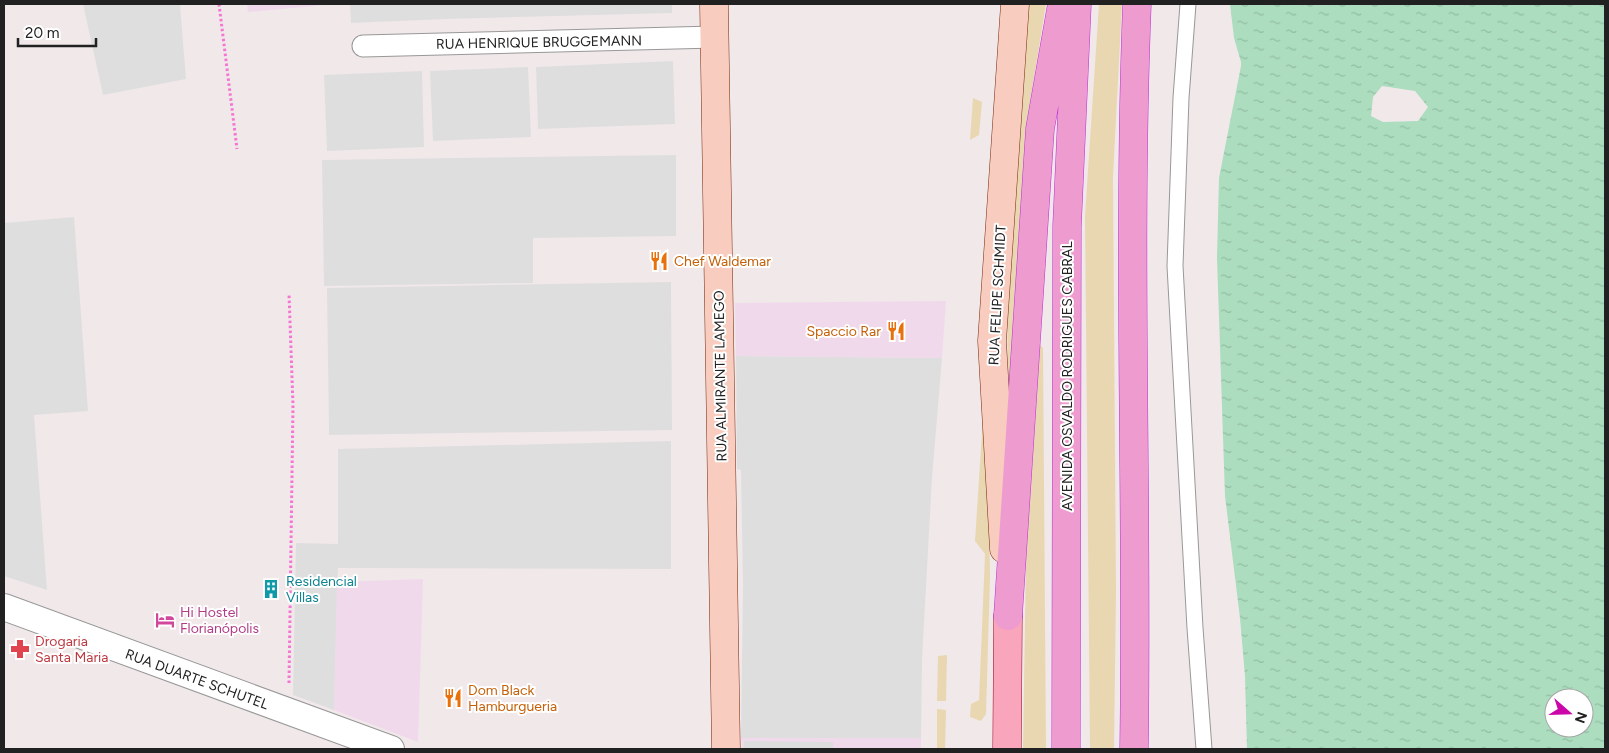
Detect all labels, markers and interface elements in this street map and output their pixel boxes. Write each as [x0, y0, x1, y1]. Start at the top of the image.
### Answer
scale bar [18, 15, 95, 47]
text: 20 m [25, 24, 59, 42]
street label: RUA HENRIQUE BRUGGEMANN [436, 32, 642, 53]
street label: RUA FELIPE SCHMIDT [985, 224, 1010, 366]
street label: AVENIDA OSVALDO RODRIGUES CABRAL [1059, 240, 1076, 511]
restaurant icon: Chef Waldemar [648, 250, 670, 272]
place label: Chef Waldemar [674, 253, 771, 270]
street label: RUA ALMIRANTE LAMEGO [711, 290, 730, 462]
restaurant icon: Spaccio Rar [885, 320, 907, 342]
place label: Spaccio Rar [806, 323, 881, 340]
place label: Residencial Villas [286, 573, 357, 606]
building icon: Residencial Villas [260, 578, 282, 600]
place label: Hi Hostel Florianópolis [180, 604, 259, 637]
hotel icon: Hi Hostel Florianópolis [154, 609, 176, 631]
place label: Drogaria Santa Maria [35, 633, 109, 666]
pharmacy icon: Drogaria Santa Maria [9, 638, 31, 660]
street label: RUA DUARTE SCHUTEL [123, 646, 271, 714]
place label: Dom Black Hamburgueria [468, 682, 557, 715]
restaurant icon: Dom Black Hamburgueria [442, 687, 464, 709]
north arrow [1544, 688, 1594, 738]
text: N [1571, 709, 1591, 725]

